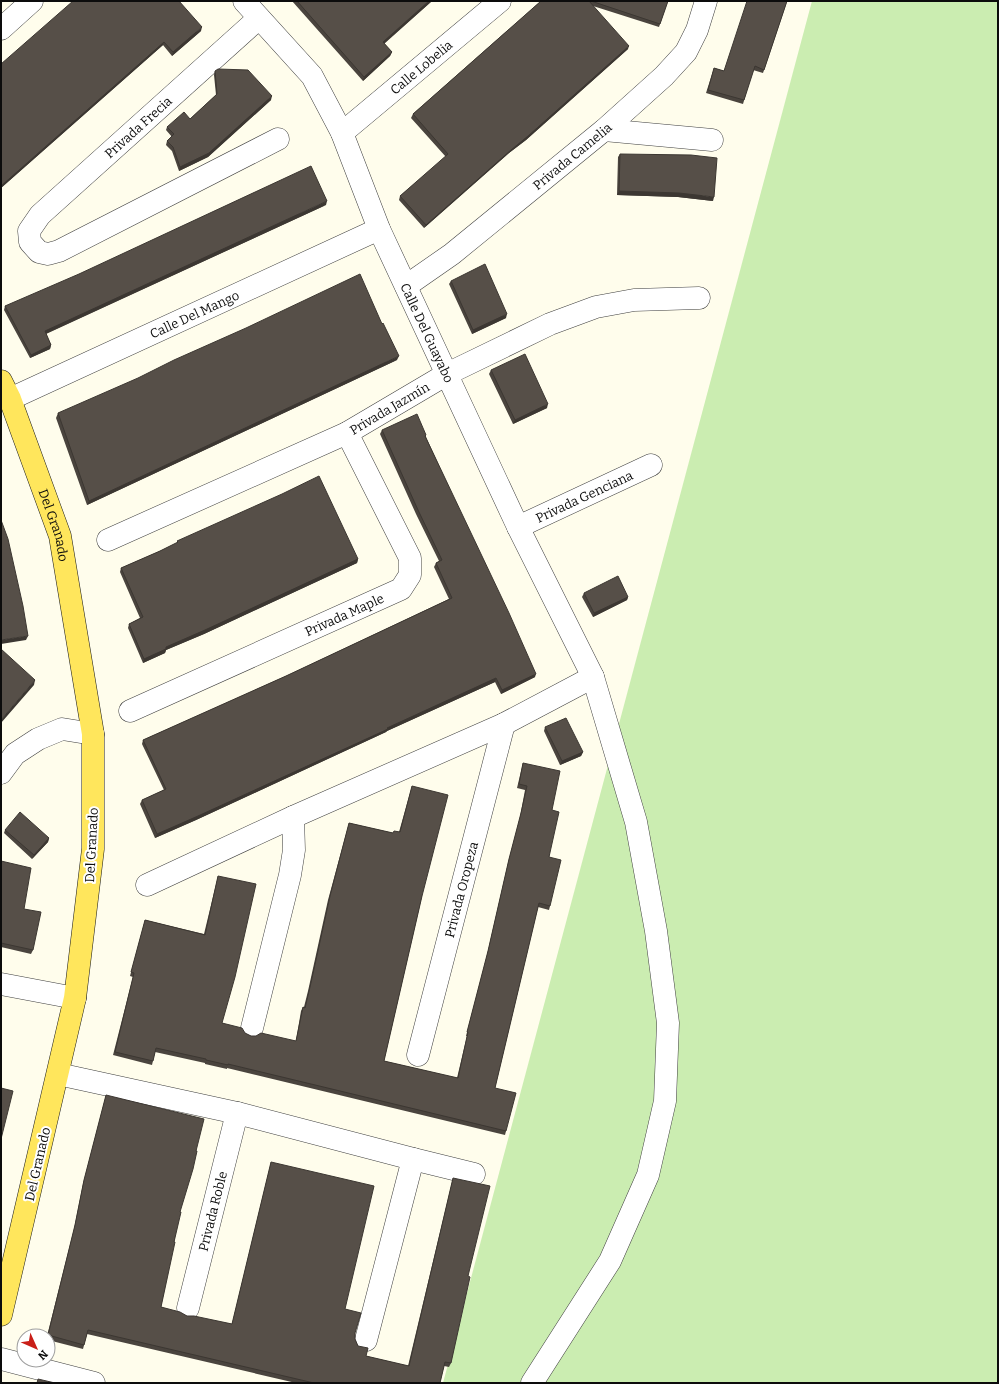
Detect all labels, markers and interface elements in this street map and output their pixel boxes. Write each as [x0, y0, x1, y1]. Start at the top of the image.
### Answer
street label: Calle Lobelia [387, 37, 455, 98]
street label: Privada Frecia [102, 93, 175, 161]
street label: Privada Camelia [530, 120, 615, 193]
street label: Calle Del Guayabo [397, 281, 457, 385]
street label: Calle Del Mango [148, 288, 242, 342]
street label: Privada Jazmín [347, 379, 433, 438]
street label: Privada Genciana [533, 468, 635, 526]
street label: Del Granado [35, 487, 71, 563]
street label: Privada Maple [303, 591, 386, 639]
street label: Del Granado [82, 807, 101, 883]
street label: Privada Oropeza [442, 840, 481, 939]
street label: Del Granado [22, 1126, 53, 1202]
street label: Privada Roble [196, 1170, 230, 1253]
north arrow [16, 1328, 56, 1368]
text: N [35, 1347, 50, 1363]

